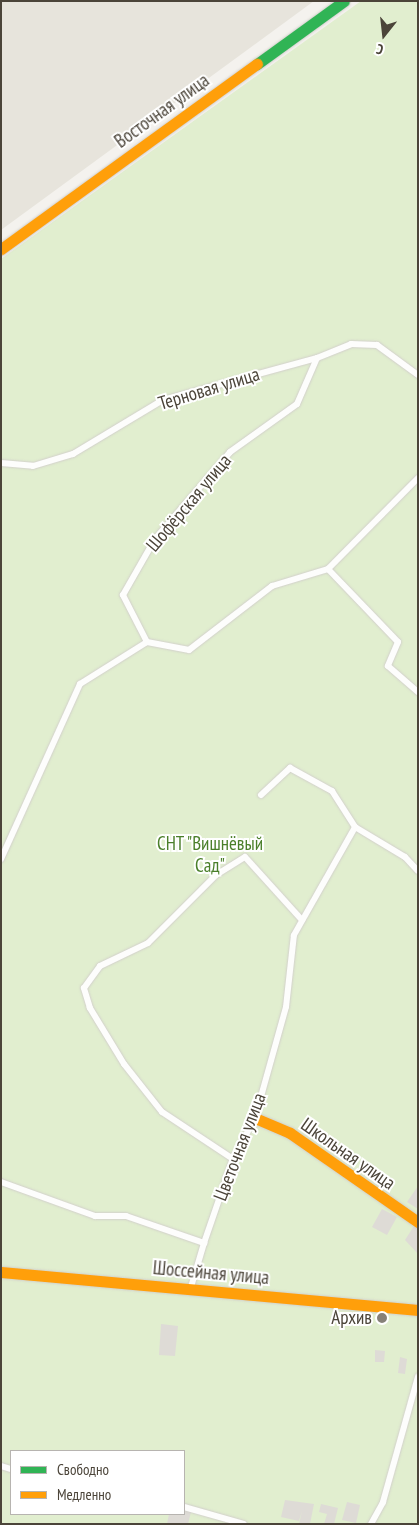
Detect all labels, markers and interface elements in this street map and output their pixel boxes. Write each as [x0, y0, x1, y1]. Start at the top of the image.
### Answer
north arrow [359, 10, 409, 60]
text: С [374, 40, 385, 59]
street label: Восточная улица [110, 69, 214, 153]
street label: Терновая улица [156, 363, 262, 415]
street label: Шофёрская улица [142, 450, 236, 556]
park label: СНТ "Вишнёвый Сад" [156, 833, 264, 877]
street label: Цветочная улица [209, 1090, 271, 1204]
street label: Школьная улица [296, 1113, 400, 1195]
street label: Шоссейная улица [152, 1257, 270, 1289]
place label: Архив [331, 1307, 372, 1329]
marker: Архив [376, 1312, 388, 1324]
legend [10, 1450, 185, 1515]
text: Свободно [57, 1460, 109, 1479]
text: Медленно [57, 1485, 111, 1504]

